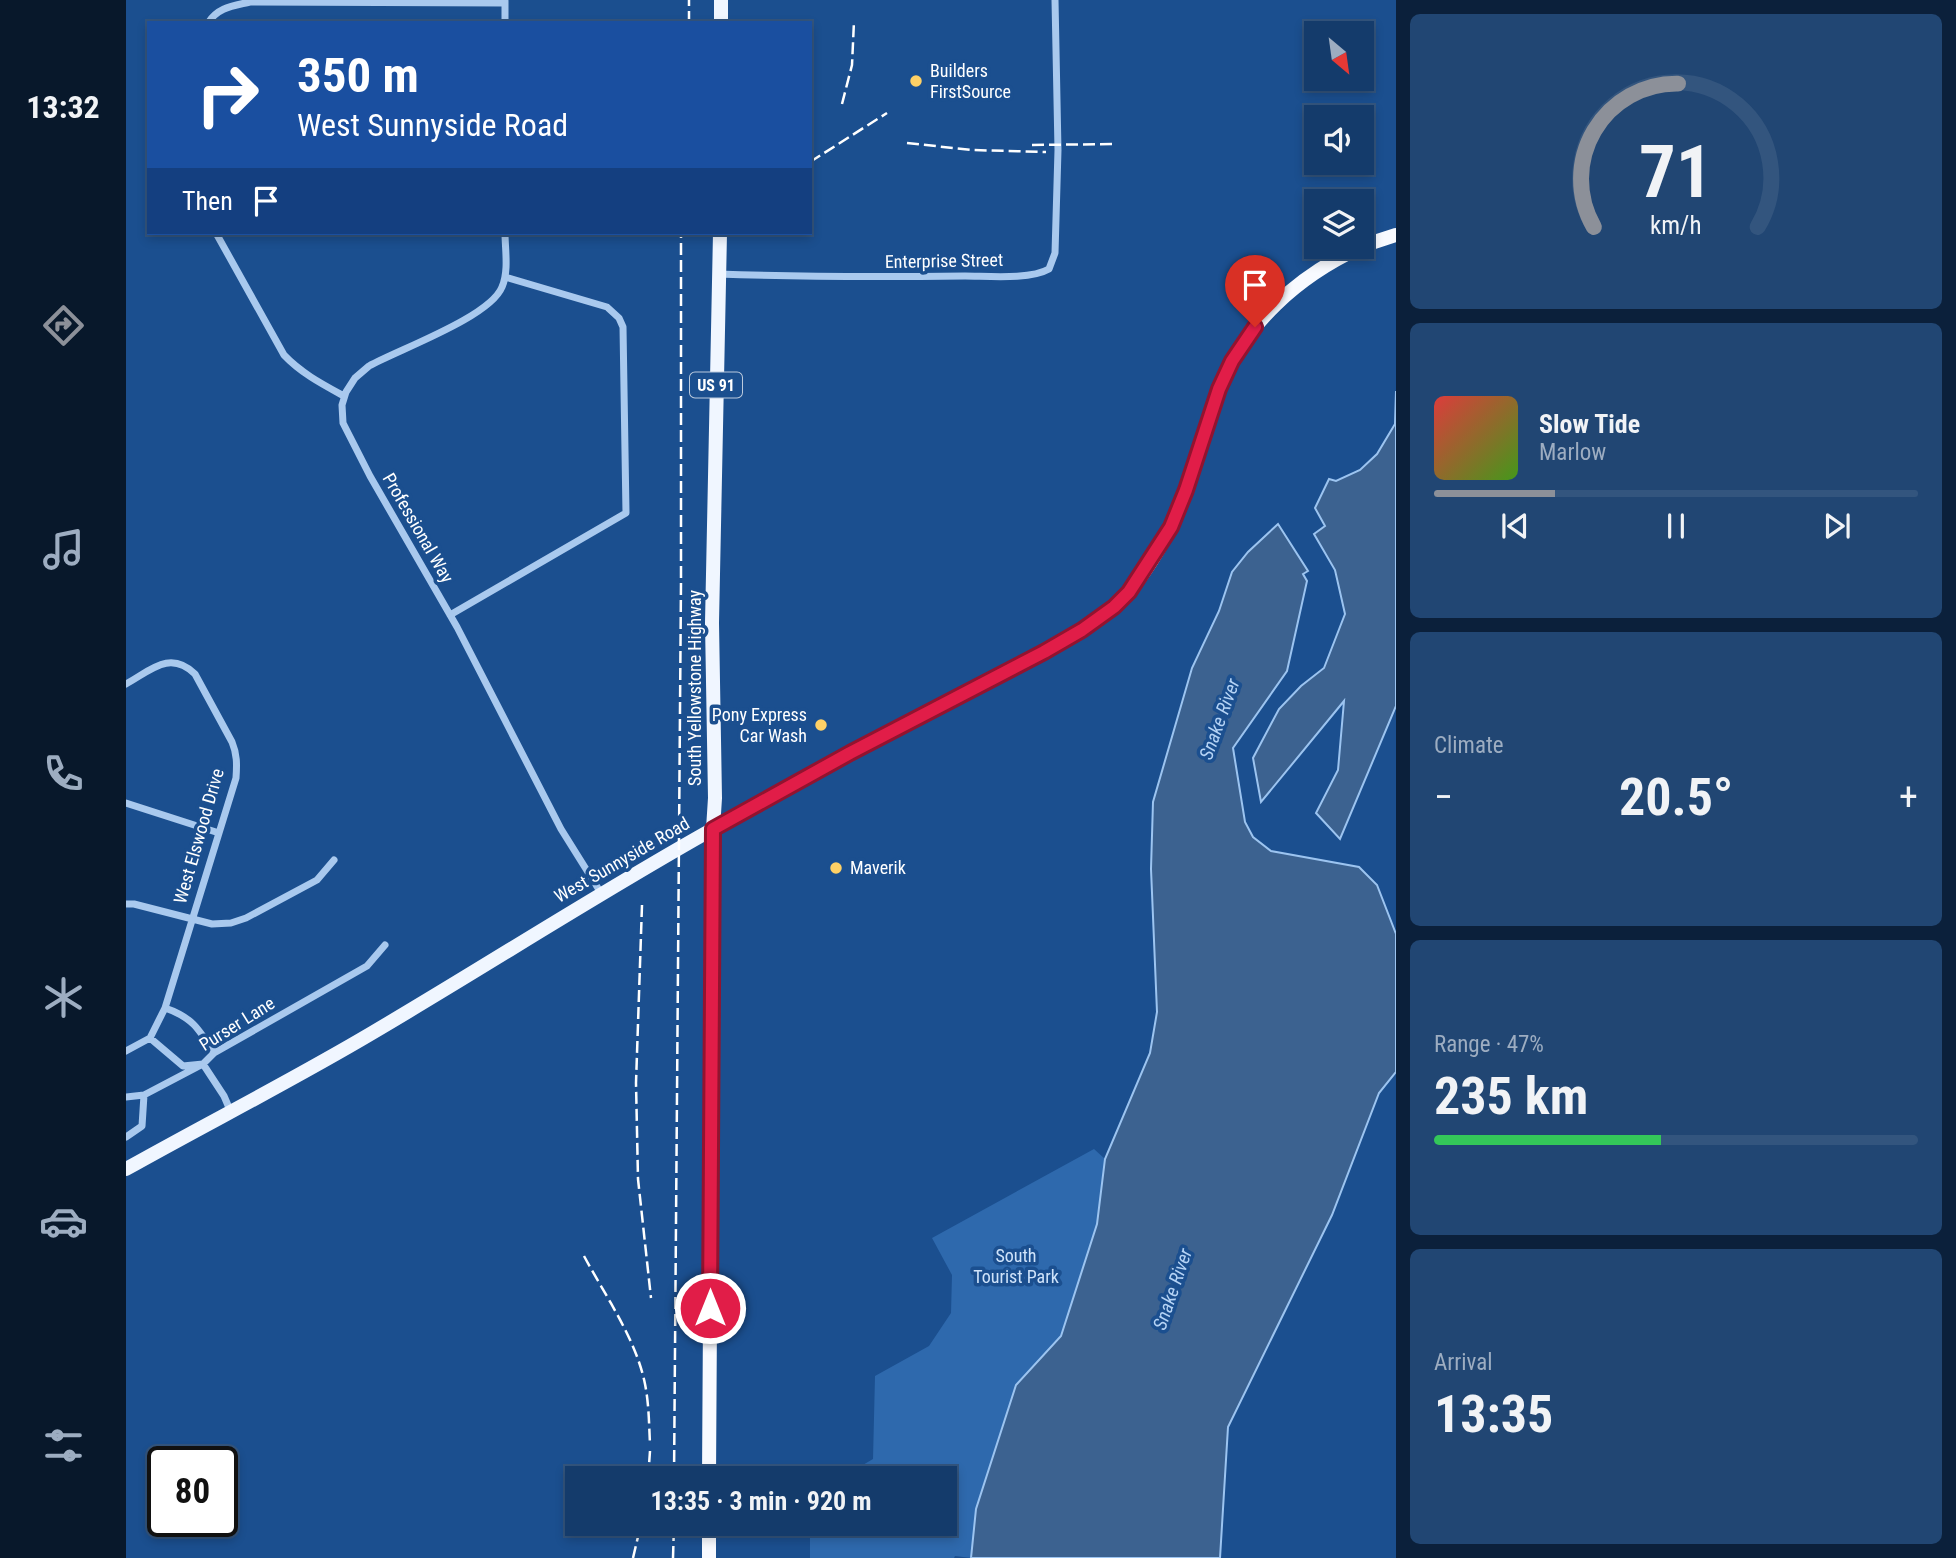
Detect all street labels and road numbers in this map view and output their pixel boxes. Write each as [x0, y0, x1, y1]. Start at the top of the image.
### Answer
street label: Enterprise Street [885, 249, 1003, 272]
road number: US 91 [690, 372, 742, 398]
street label: Professional Way [379, 469, 458, 587]
street label: South Yellowstone Highway [684, 590, 705, 786]
street label: West Elswood Drive [169, 766, 228, 906]
street label: West Sunnyside Road [550, 812, 693, 907]
street label: Purser Lane [195, 992, 278, 1055]

